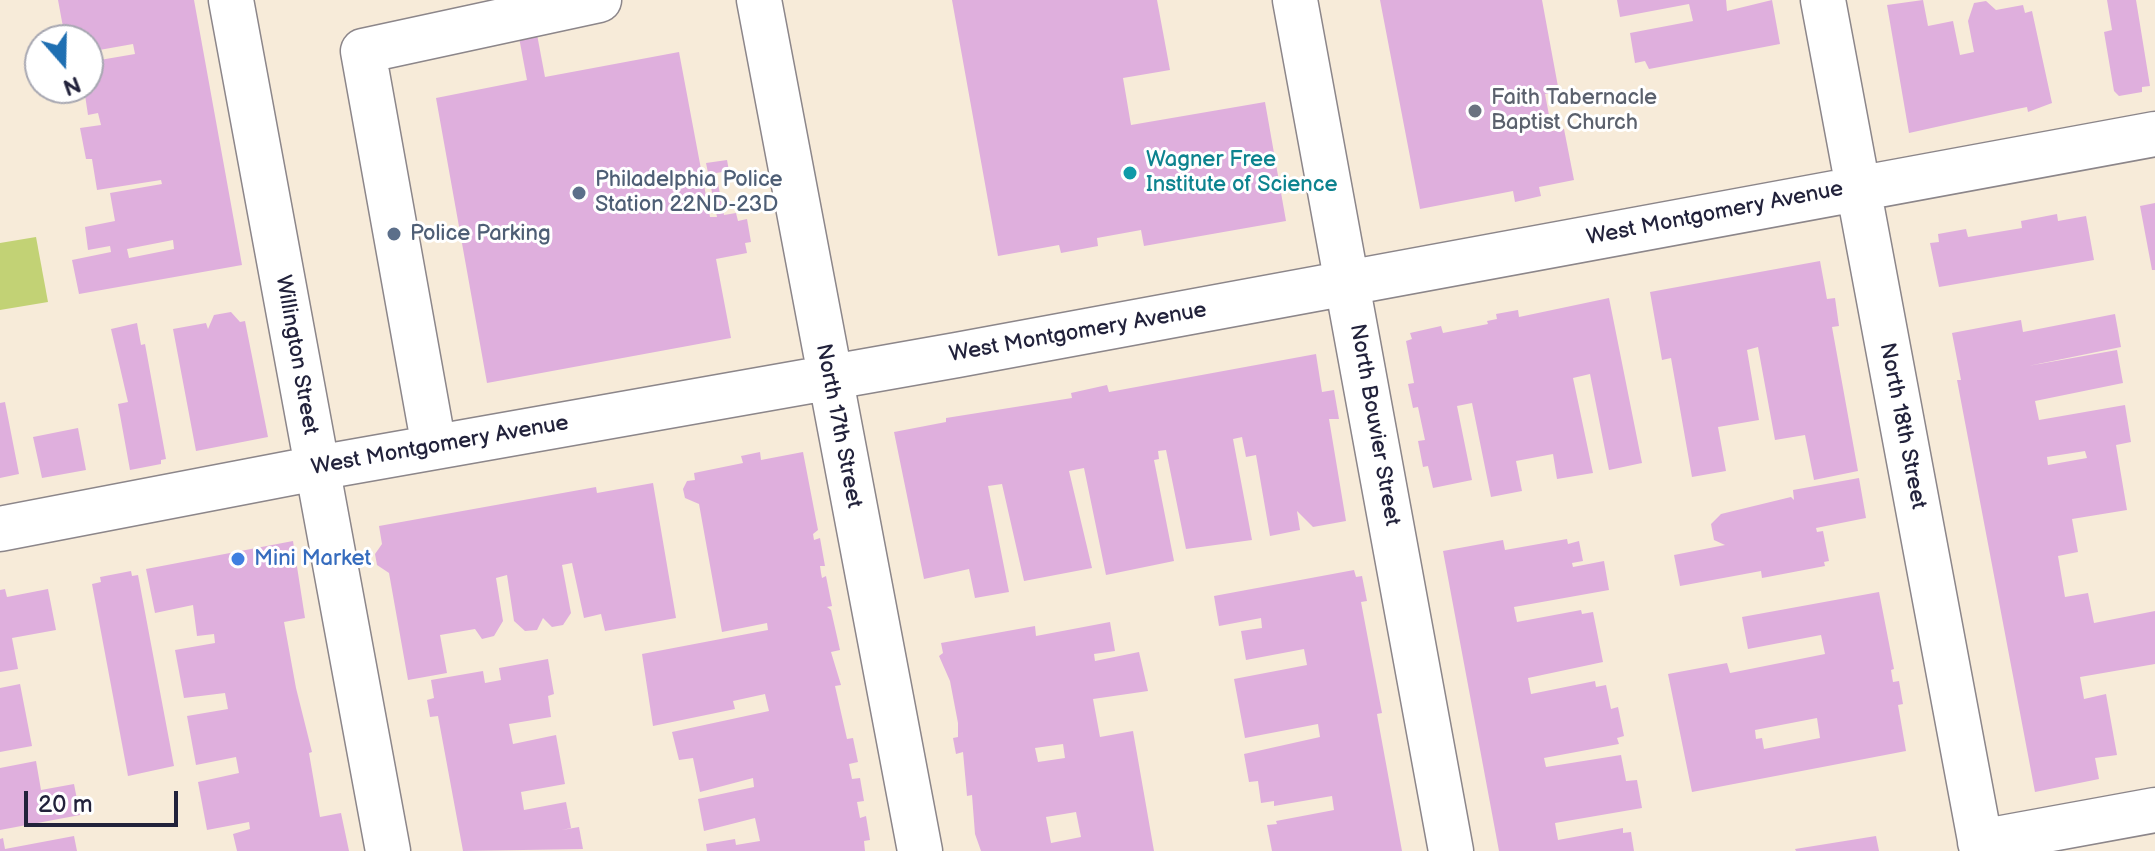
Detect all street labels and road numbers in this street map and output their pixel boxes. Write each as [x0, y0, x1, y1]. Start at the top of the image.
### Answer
street label: West Montgomery Avenue [1585, 176, 1845, 252]
street label: Willington Street [269, 273, 323, 437]
street label: West Montgomery Avenue [947, 297, 1209, 369]
street label: North Bouvier Street [1343, 322, 1405, 528]
street label: North 18th Street [1873, 341, 1931, 511]
street label: North 17th Street [809, 342, 867, 510]
street label: West Montgomery Avenue [309, 410, 571, 482]

